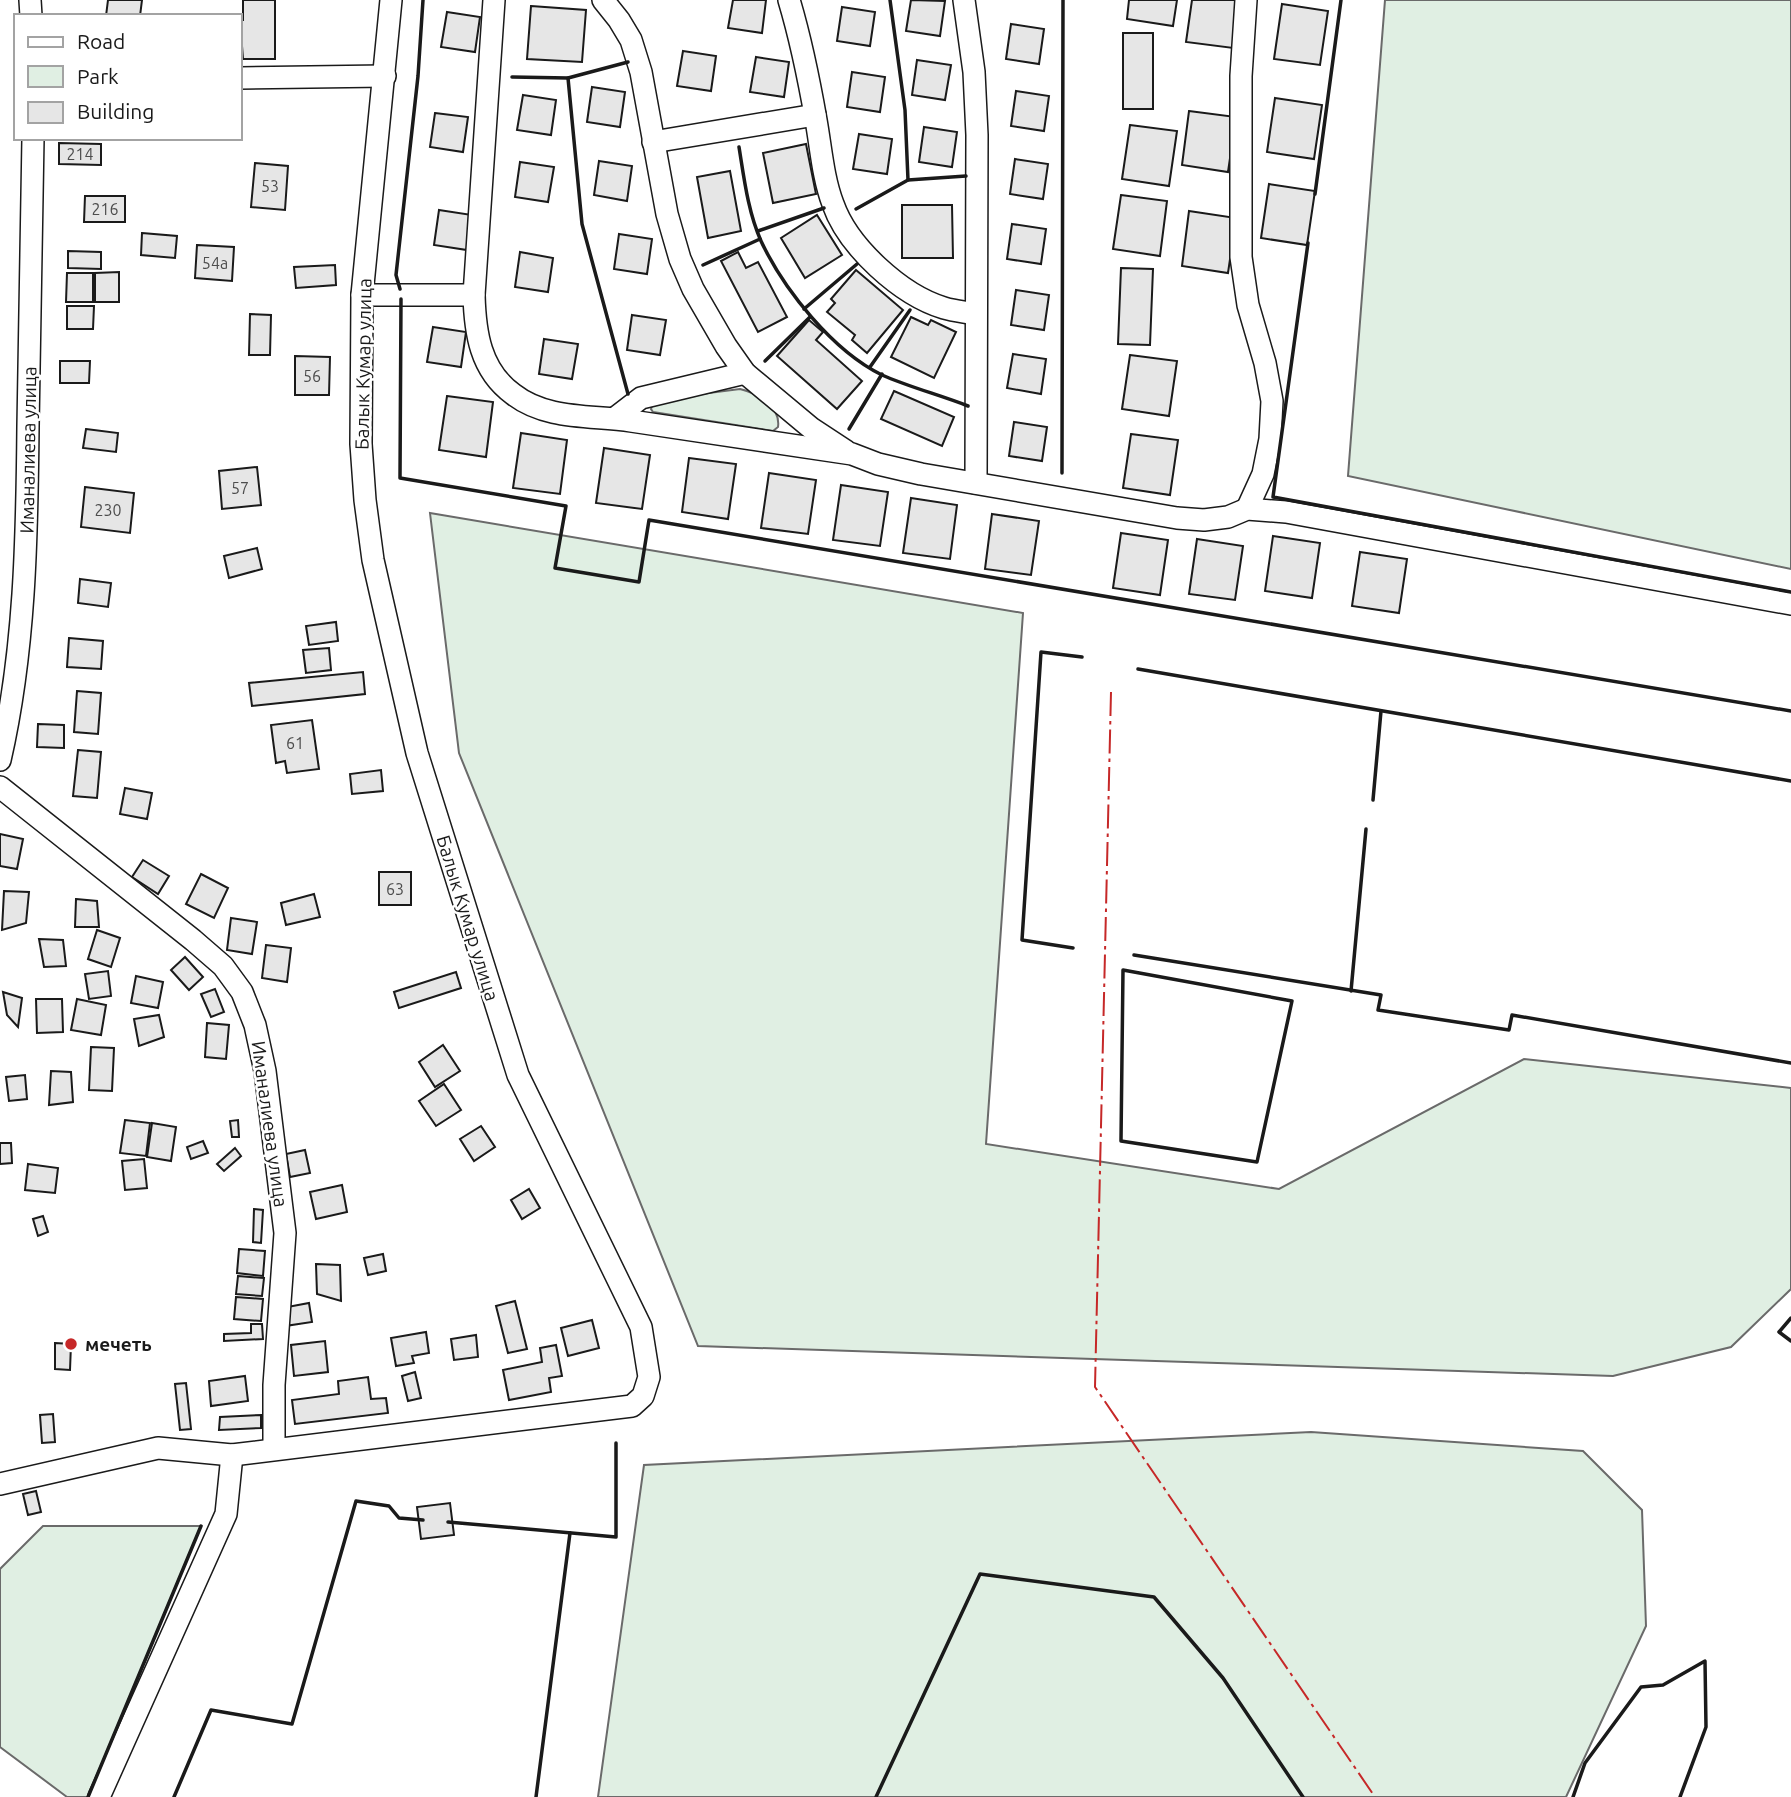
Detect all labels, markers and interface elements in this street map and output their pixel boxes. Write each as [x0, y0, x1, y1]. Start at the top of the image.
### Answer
legend [14, 14, 242, 140]
text: Road [77, 29, 125, 53]
text: Park [77, 64, 119, 88]
text: Building [77, 99, 154, 123]
house number: 214 [66, 145, 94, 163]
house number: 53 [261, 177, 279, 195]
house number: 216 [91, 200, 119, 218]
house number: 54а [202, 254, 228, 272]
street label: Балык Кумар улица [351, 278, 375, 450]
street label: Иманалиева улица [16, 366, 40, 534]
house number: 56 [303, 367, 321, 385]
house number: 57 [231, 479, 249, 497]
house number: 230 [94, 501, 122, 519]
house number: 61 [286, 734, 304, 752]
street label: Балык Кумар улица [432, 833, 504, 1003]
house number: 63 [386, 880, 404, 898]
street label: Иманалиева улица [247, 1040, 293, 1208]
place label: мечеть [85, 1333, 152, 1355]
marker: мечеть [63, 1336, 79, 1352]

